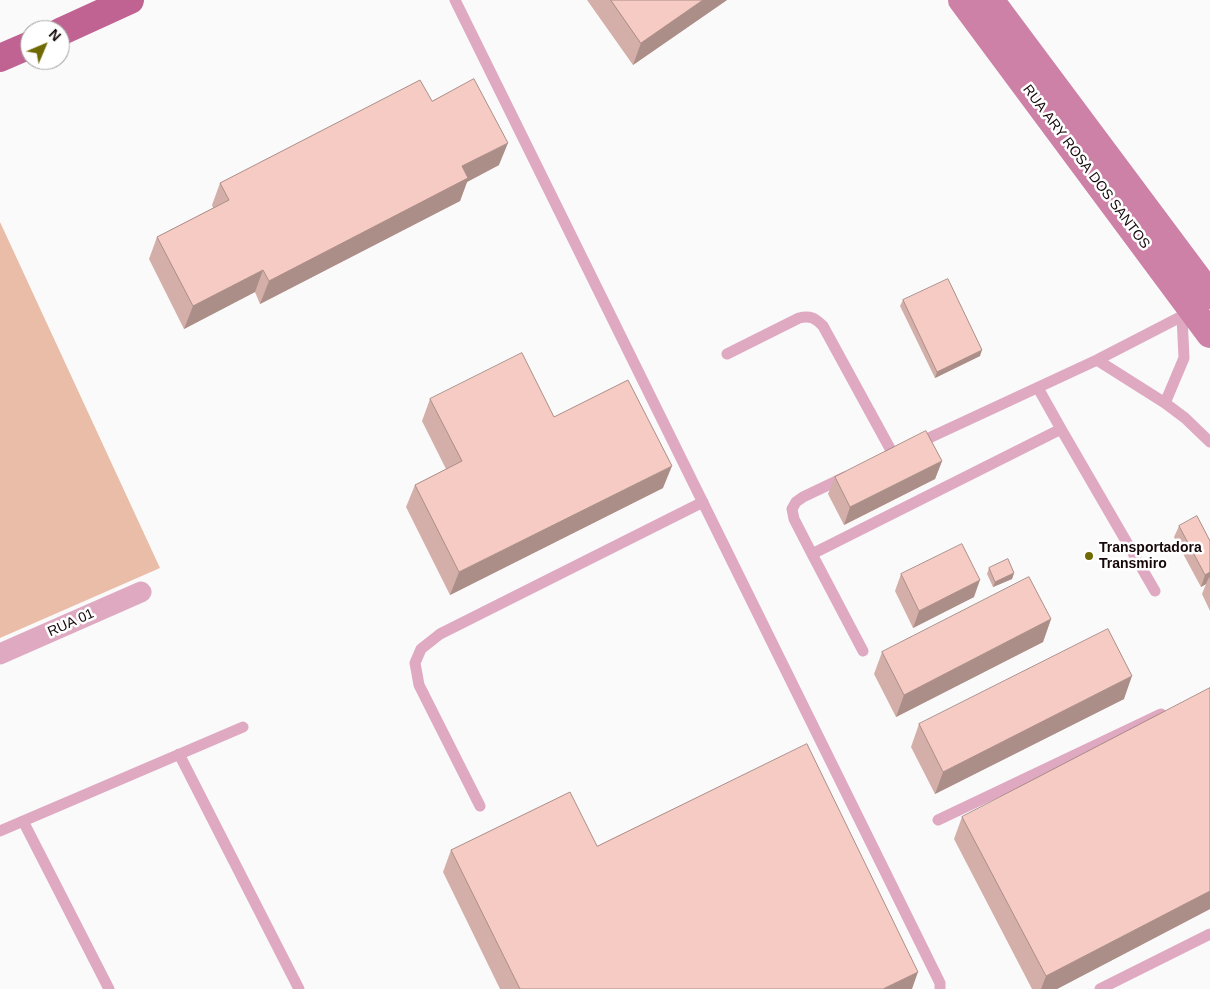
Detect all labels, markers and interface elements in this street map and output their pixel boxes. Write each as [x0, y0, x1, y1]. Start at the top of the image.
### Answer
north arrow [20, 20, 70, 70]
text: N [46, 26, 64, 44]
street label: RUA ARY ROSA DOS SANTOS [1019, 82, 1153, 252]
place label: Transportadora Transmiro [1099, 540, 1202, 572]
marker: Transportadora Transmiro [1083, 550, 1095, 562]
street label: RUA 01 [45, 605, 97, 641]

